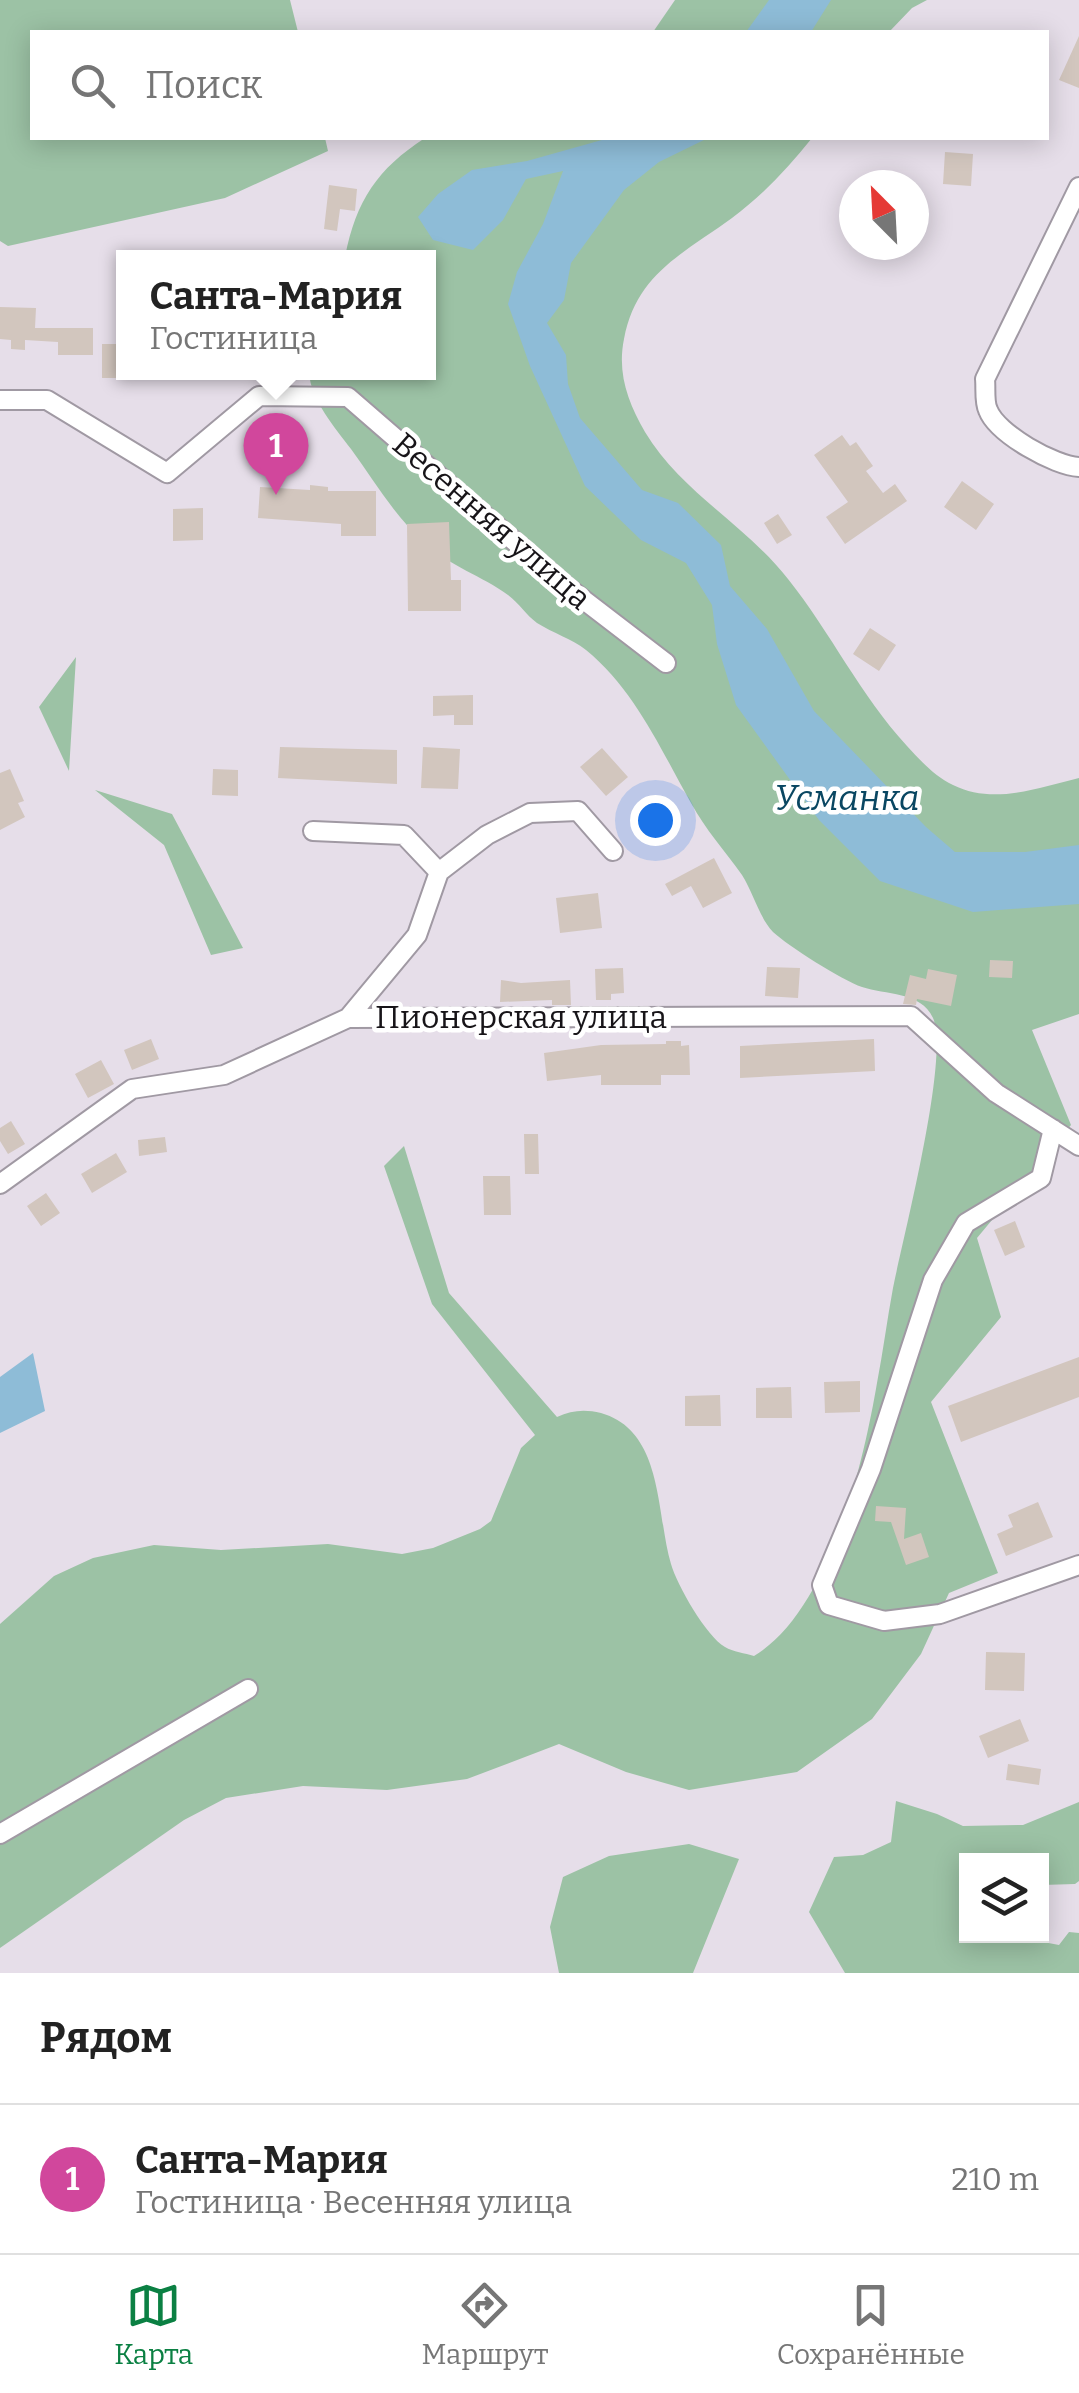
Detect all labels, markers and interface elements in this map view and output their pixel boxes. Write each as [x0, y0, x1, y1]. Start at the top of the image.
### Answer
search box [30, 30, 1049, 140]
icon: search [65, 58, 120, 113]
text: Поиск [145, 62, 262, 108]
north arrow [839, 170, 929, 260]
popup [116, 250, 436, 380]
text: Санта-Мария [150, 273, 402, 319]
text: Гостиница [150, 319, 318, 357]
pin: 1 [244, 412, 308, 495]
street label: Весенняя улица [385, 425, 599, 617]
water label: Усманка [775, 777, 919, 819]
your location [630, 795, 681, 846]
street label: Пионерская улица [375, 998, 667, 1036]
map controls [959, 1853, 1049, 1943]
button: layers [959, 1853, 1049, 1943]
text: Рядом [40, 2013, 172, 2063]
text: Санта-Мария [135, 2137, 388, 2183]
text: 1 [66, 2160, 79, 2198]
text: 210 m [951, 2160, 1039, 2198]
text: Гостиница · Весенняя улица [135, 2183, 572, 2221]
tab: Карта [114, 2278, 193, 2371]
tab: Маршрут [422, 2278, 548, 2371]
tab: Сохранённые [777, 2278, 965, 2371]

